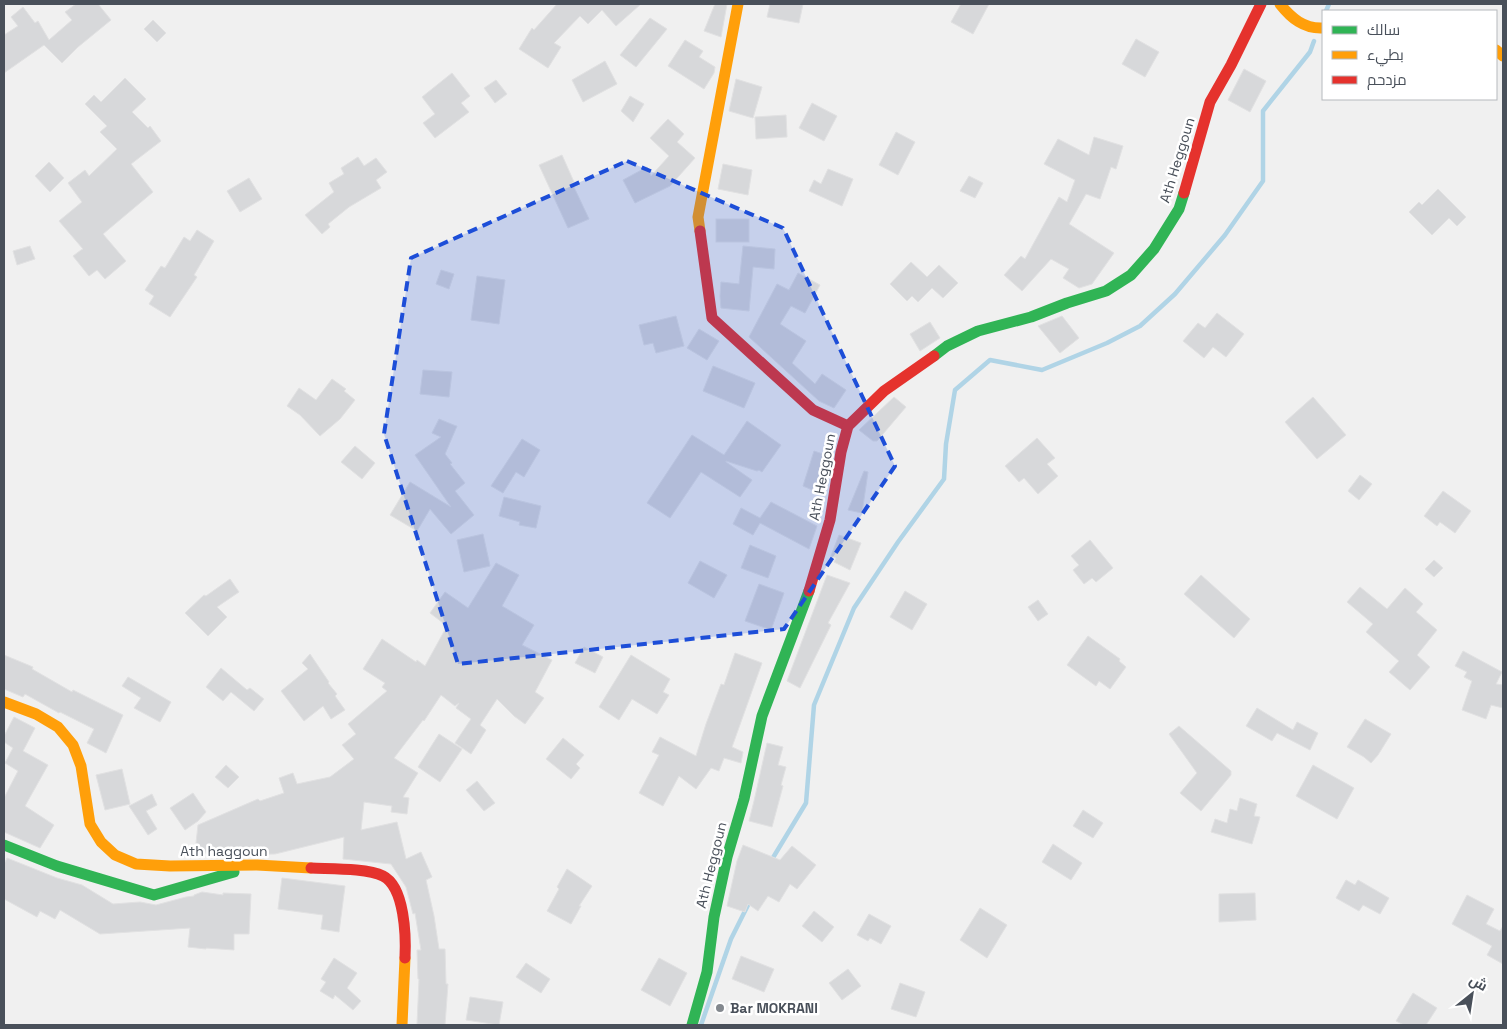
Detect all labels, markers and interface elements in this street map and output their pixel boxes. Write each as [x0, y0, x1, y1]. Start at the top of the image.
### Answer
legend [1322, 10, 1497, 100]
text: سالك [1367, 20, 1400, 39]
text: بطيء [1367, 45, 1404, 67]
text: مزدحم [1367, 70, 1407, 90]
street label: Ath Heggoun [1155, 115, 1199, 205]
street label: Ath Heggoun [805, 432, 839, 522]
street label: Ath Heggoun [692, 820, 730, 910]
street label: Ath haggoun [180, 842, 268, 860]
north arrow [1447, 969, 1497, 1019]
text: ش [1466, 970, 1491, 995]
place label: Bar MOKRANI [730, 999, 818, 1017]
marker: Bar MOKRANI [714, 1002, 726, 1014]

